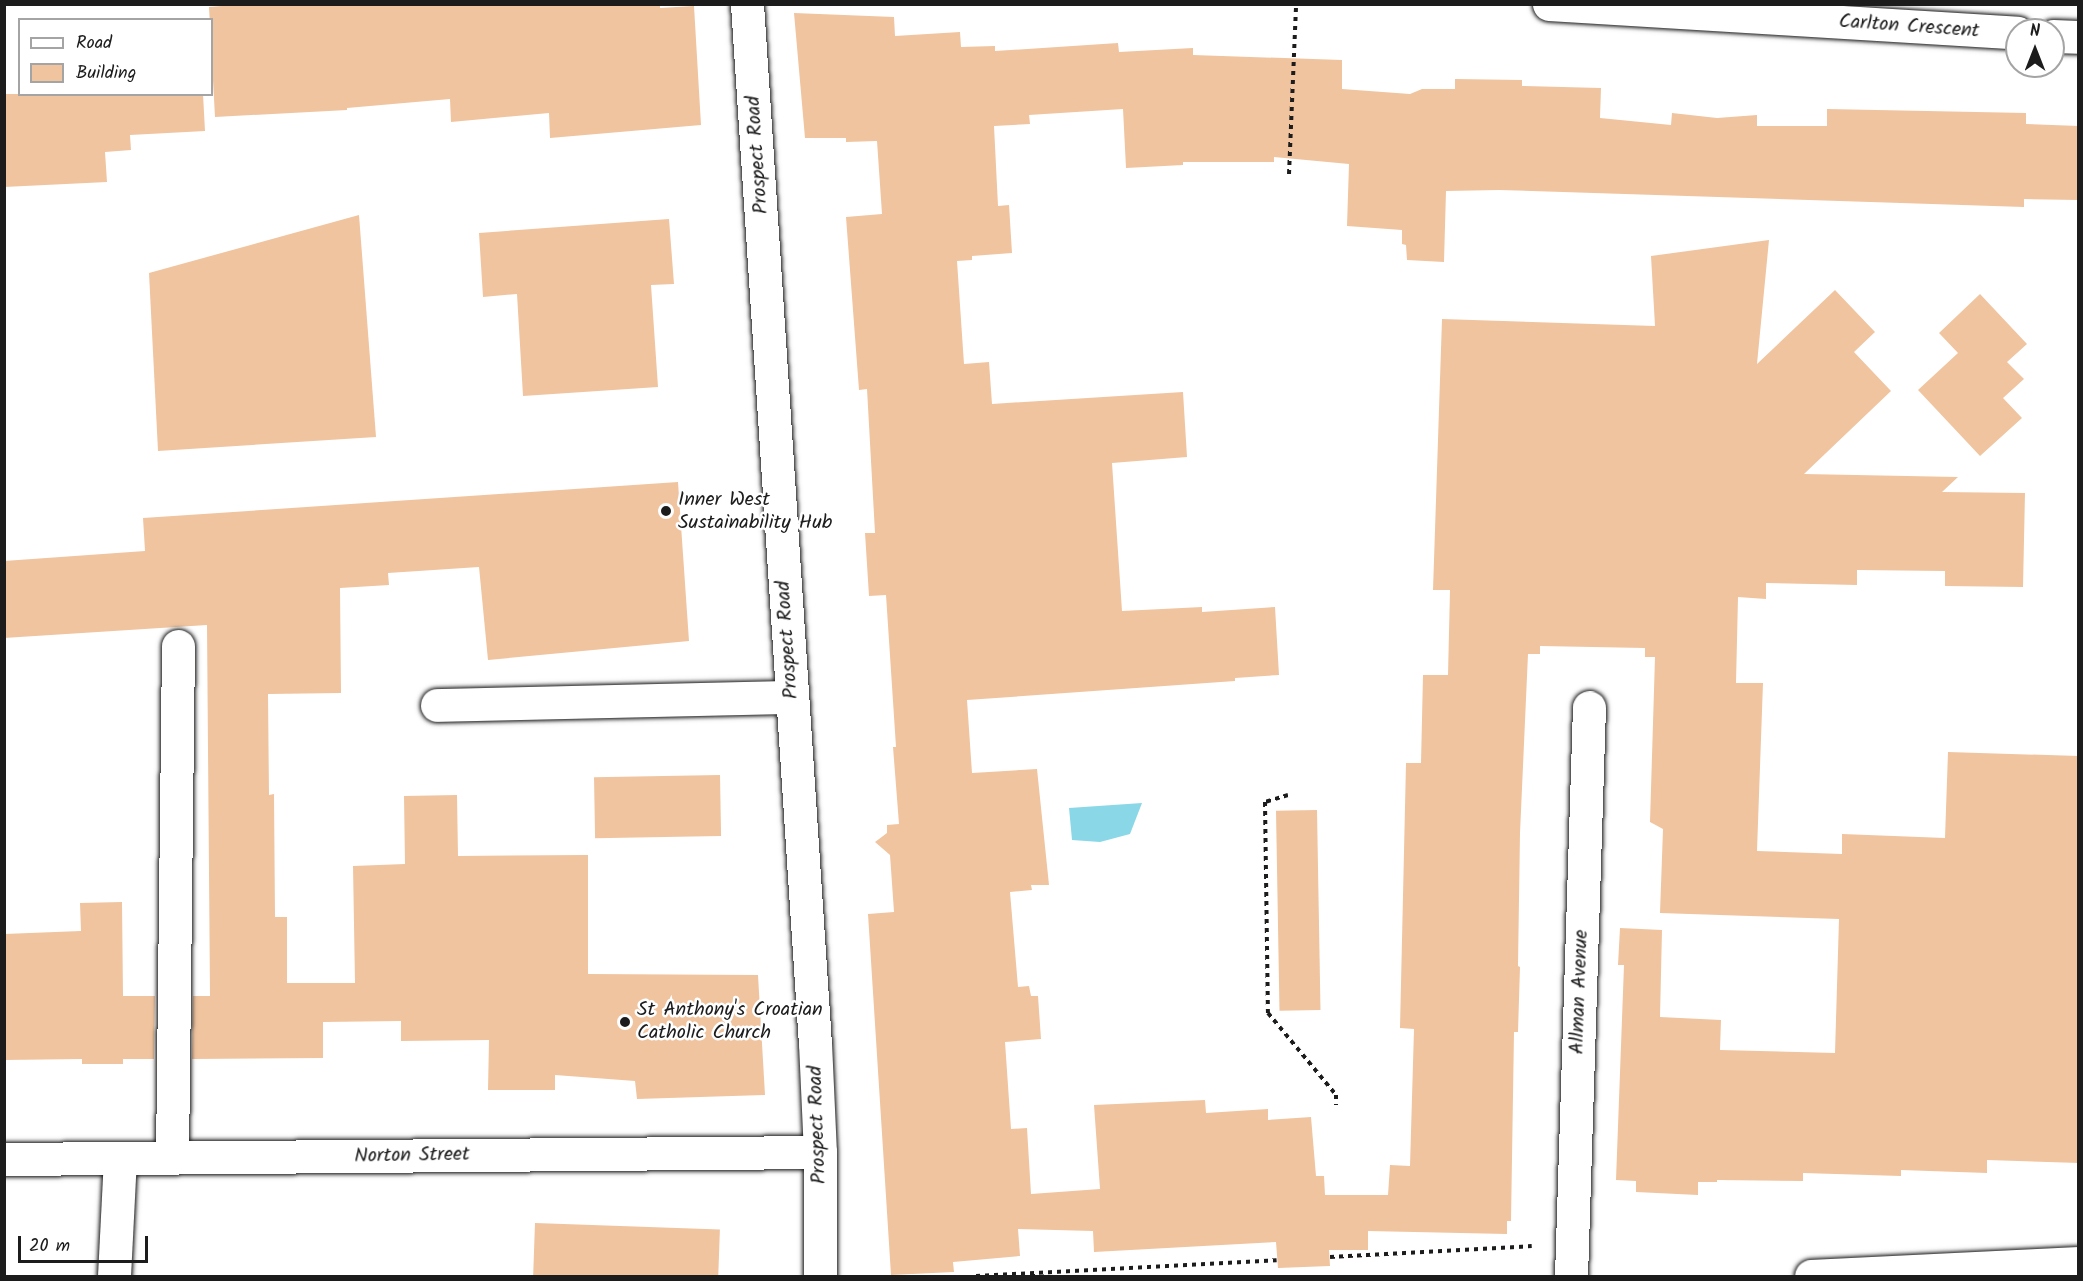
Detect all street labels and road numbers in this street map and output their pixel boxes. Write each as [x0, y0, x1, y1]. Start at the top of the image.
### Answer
street label: Carlton Crescent [1838, 10, 1980, 44]
street label: Prospect Road [742, 95, 774, 215]
street label: Prospect Road [772, 580, 804, 700]
street label: Allman Avenue [1566, 929, 1594, 1055]
street label: Prospect Road [804, 1065, 832, 1185]
street label: Norton Street [354, 1143, 470, 1169]

